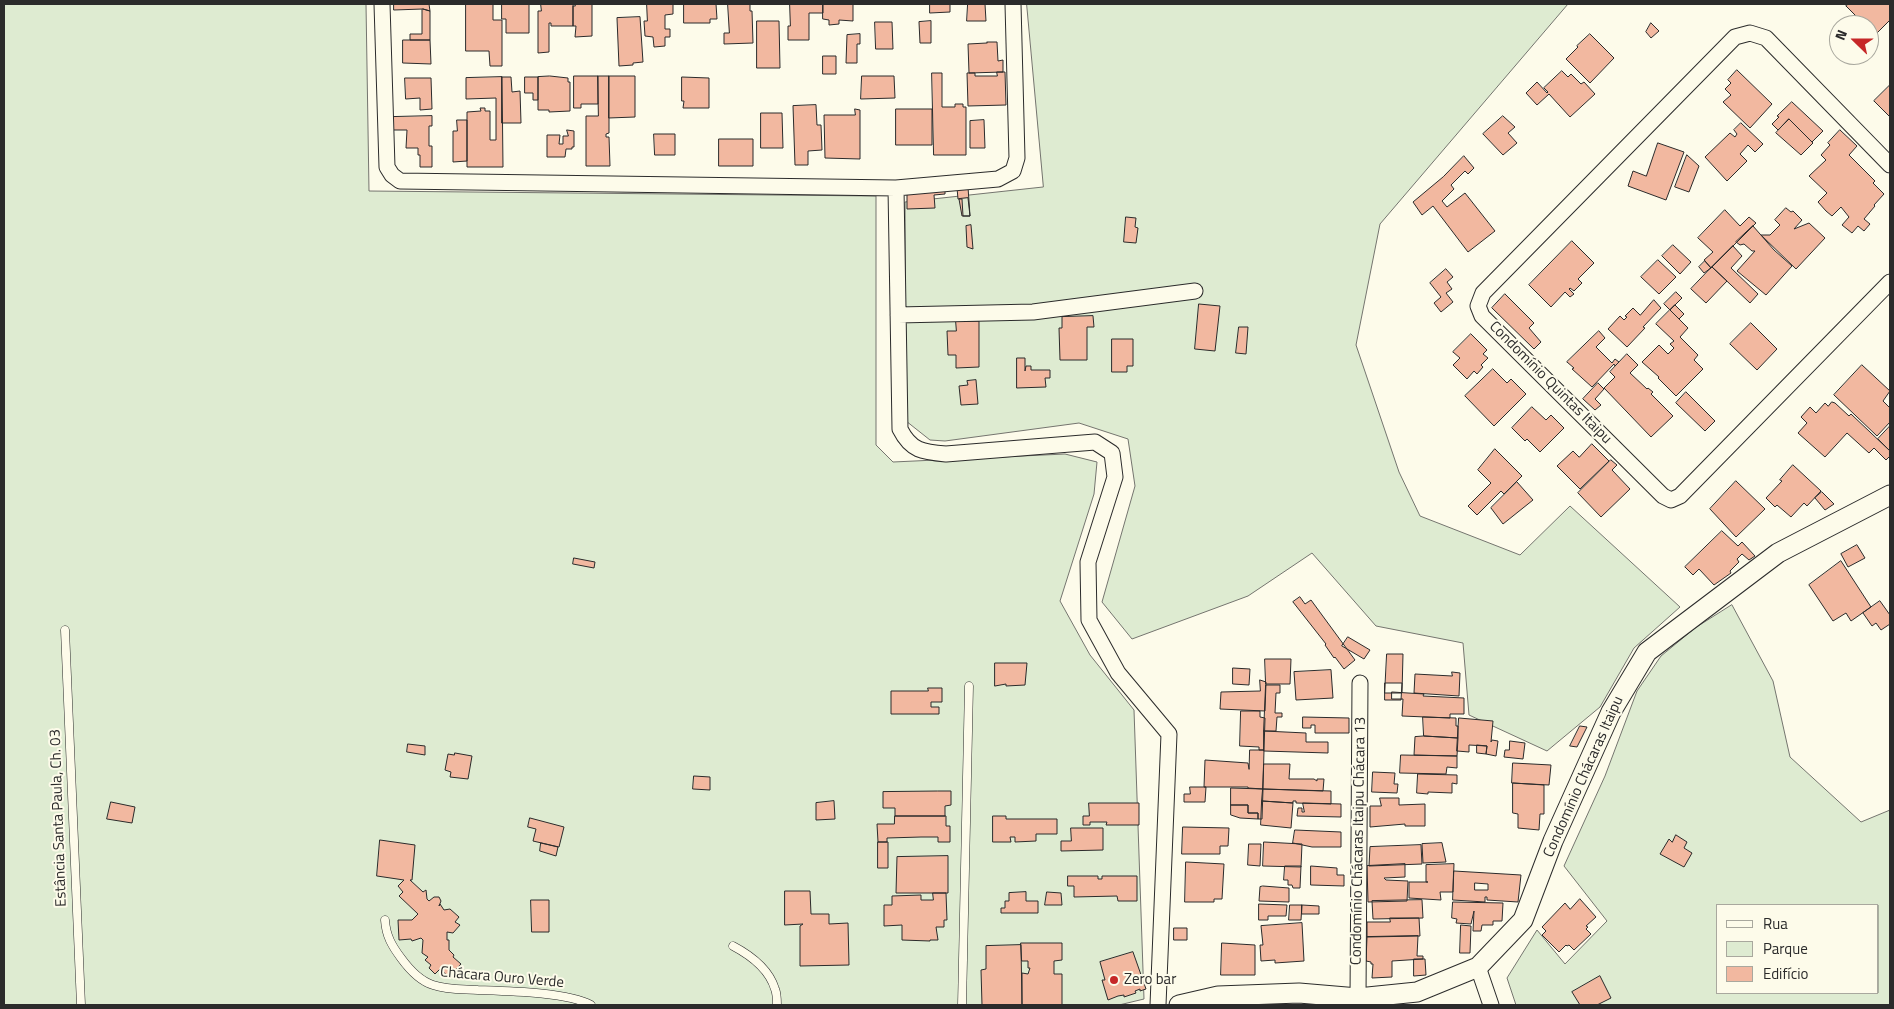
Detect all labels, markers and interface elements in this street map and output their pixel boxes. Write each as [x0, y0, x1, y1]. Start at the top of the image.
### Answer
north arrow [1829, 15, 1879, 65]
text: N [1829, 26, 1852, 43]
street label: Condomínio Quintas Itaipu [1485, 318, 1615, 448]
street label: Condomínio Chácaras Itaipu [1540, 694, 1628, 860]
street label: Condomínio Chácaras Itaipu Chácara 13 [1348, 717, 1370, 965]
street label: Estância Santa Paula, Ch. 03 [47, 729, 71, 907]
legend [1716, 904, 1879, 994]
text: Rua [1763, 912, 1788, 935]
text: Parque [1763, 937, 1808, 960]
text: Edifício [1763, 962, 1808, 985]
street label: Chácara Ouro Verde [439, 964, 565, 992]
place label: Zero bar [1124, 971, 1176, 989]
marker: Zero bar [1108, 974, 1120, 986]

